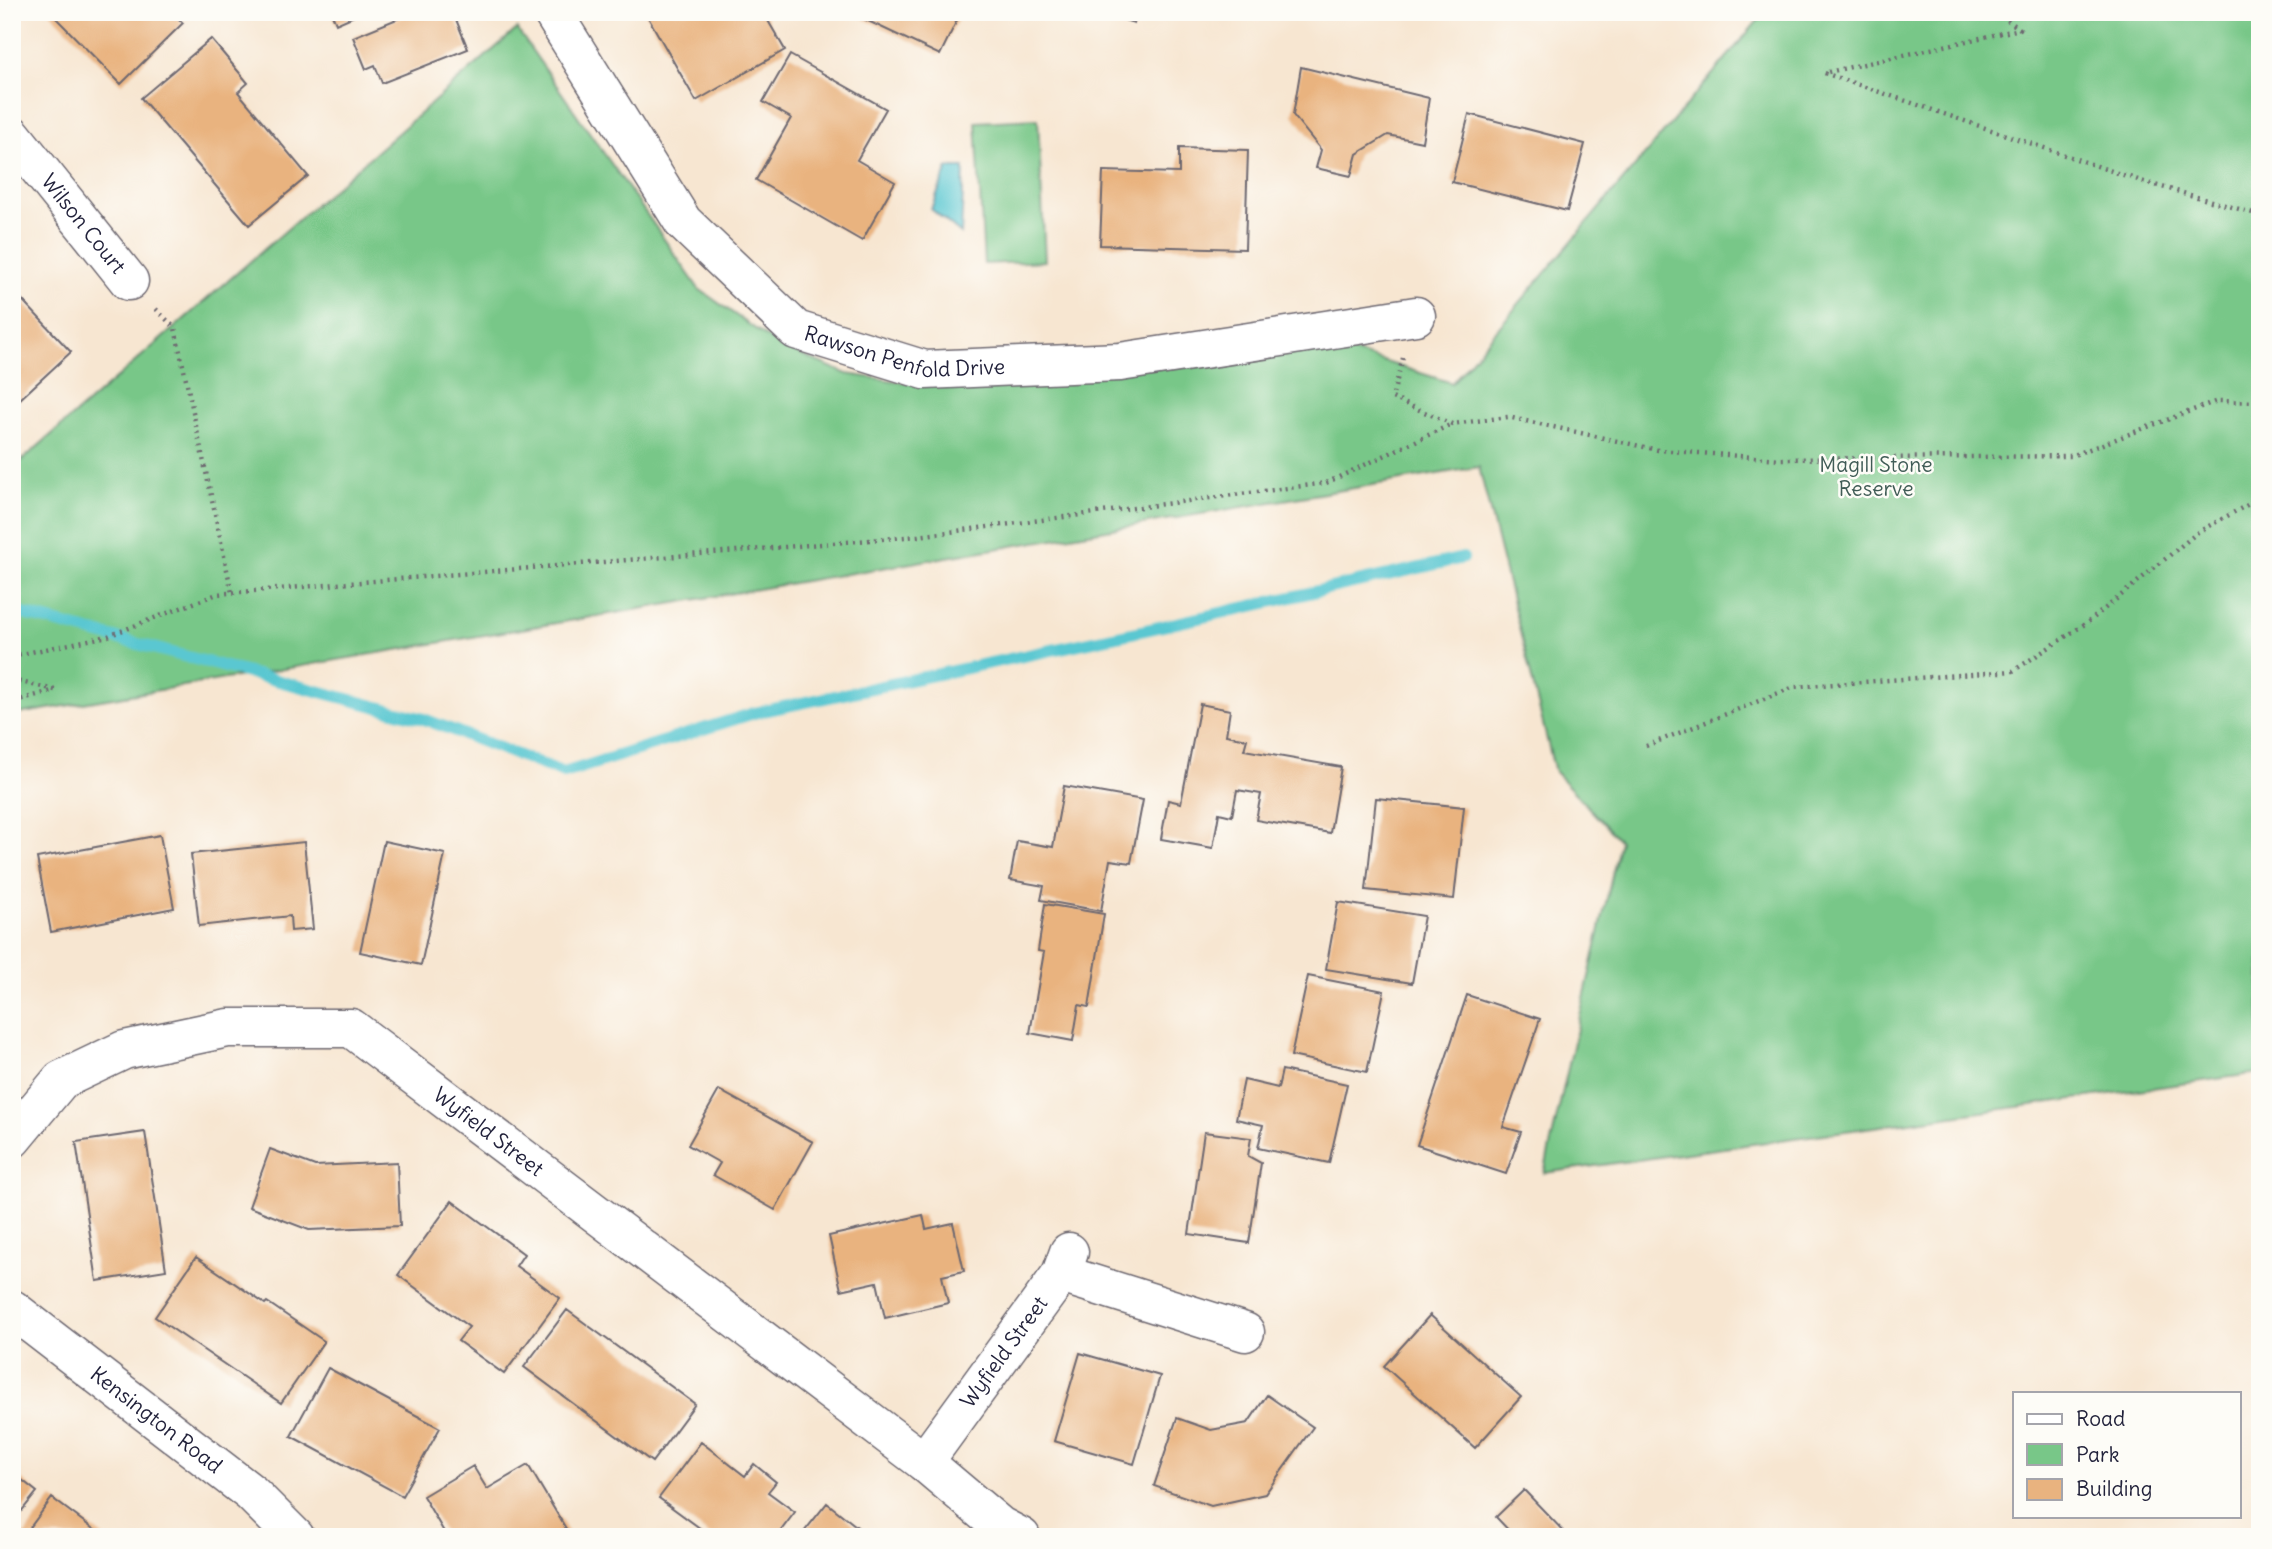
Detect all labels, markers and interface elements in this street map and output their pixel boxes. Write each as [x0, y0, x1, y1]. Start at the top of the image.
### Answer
street label: Wilson Court [35, 168, 132, 279]
street label: Rawson Penfold Drive [801, 319, 1005, 383]
park label: Magill Stone Reserve [1819, 451, 1933, 502]
street label: Wyfield Street [428, 1081, 549, 1182]
street label: Wyfield Street [954, 1291, 1053, 1413]
street label: Kensington Road [85, 1360, 228, 1479]
legend [2013, 1392, 2240, 1518]
text: Road [2076, 1405, 2125, 1432]
text: Park [2076, 1441, 2119, 1468]
text: Building [2076, 1475, 2152, 1502]

